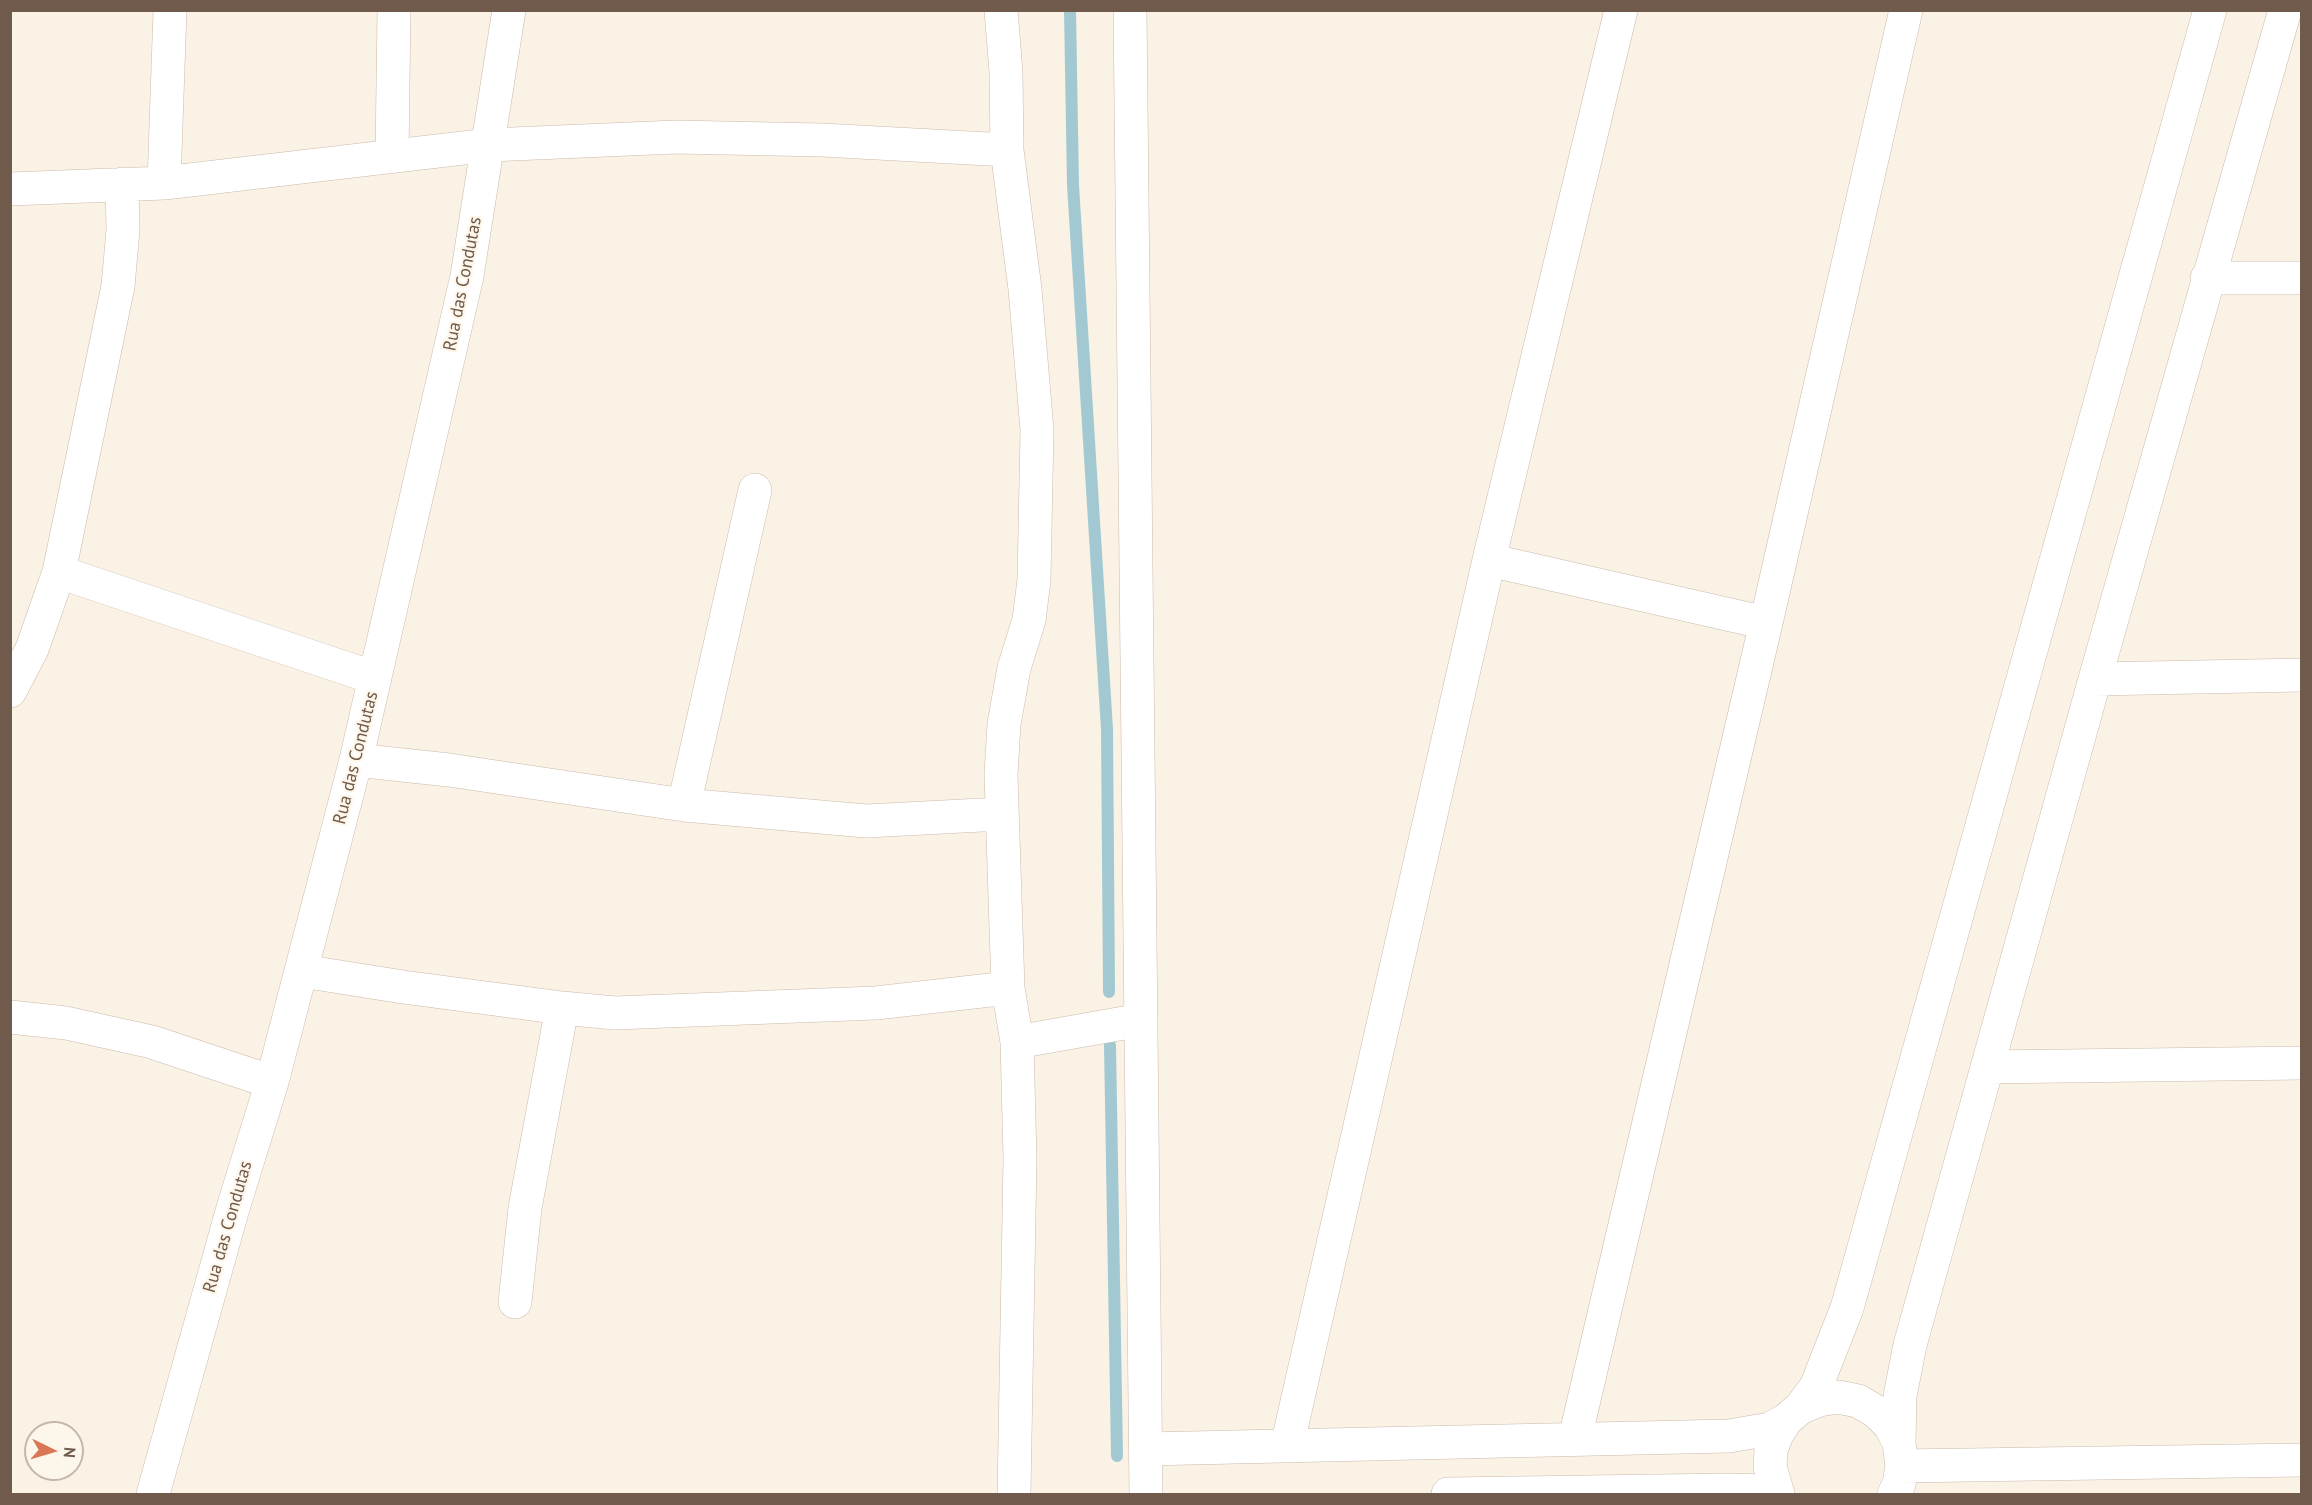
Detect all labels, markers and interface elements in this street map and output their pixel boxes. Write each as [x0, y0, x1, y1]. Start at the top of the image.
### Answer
street label: Rua das Condutas [439, 215, 487, 353]
street label: Rua das Condutas [329, 689, 383, 827]
street label: Rua das Condutas [199, 1159, 257, 1295]
north arrow [24, 1421, 84, 1481]
text: N [60, 1446, 80, 1458]

